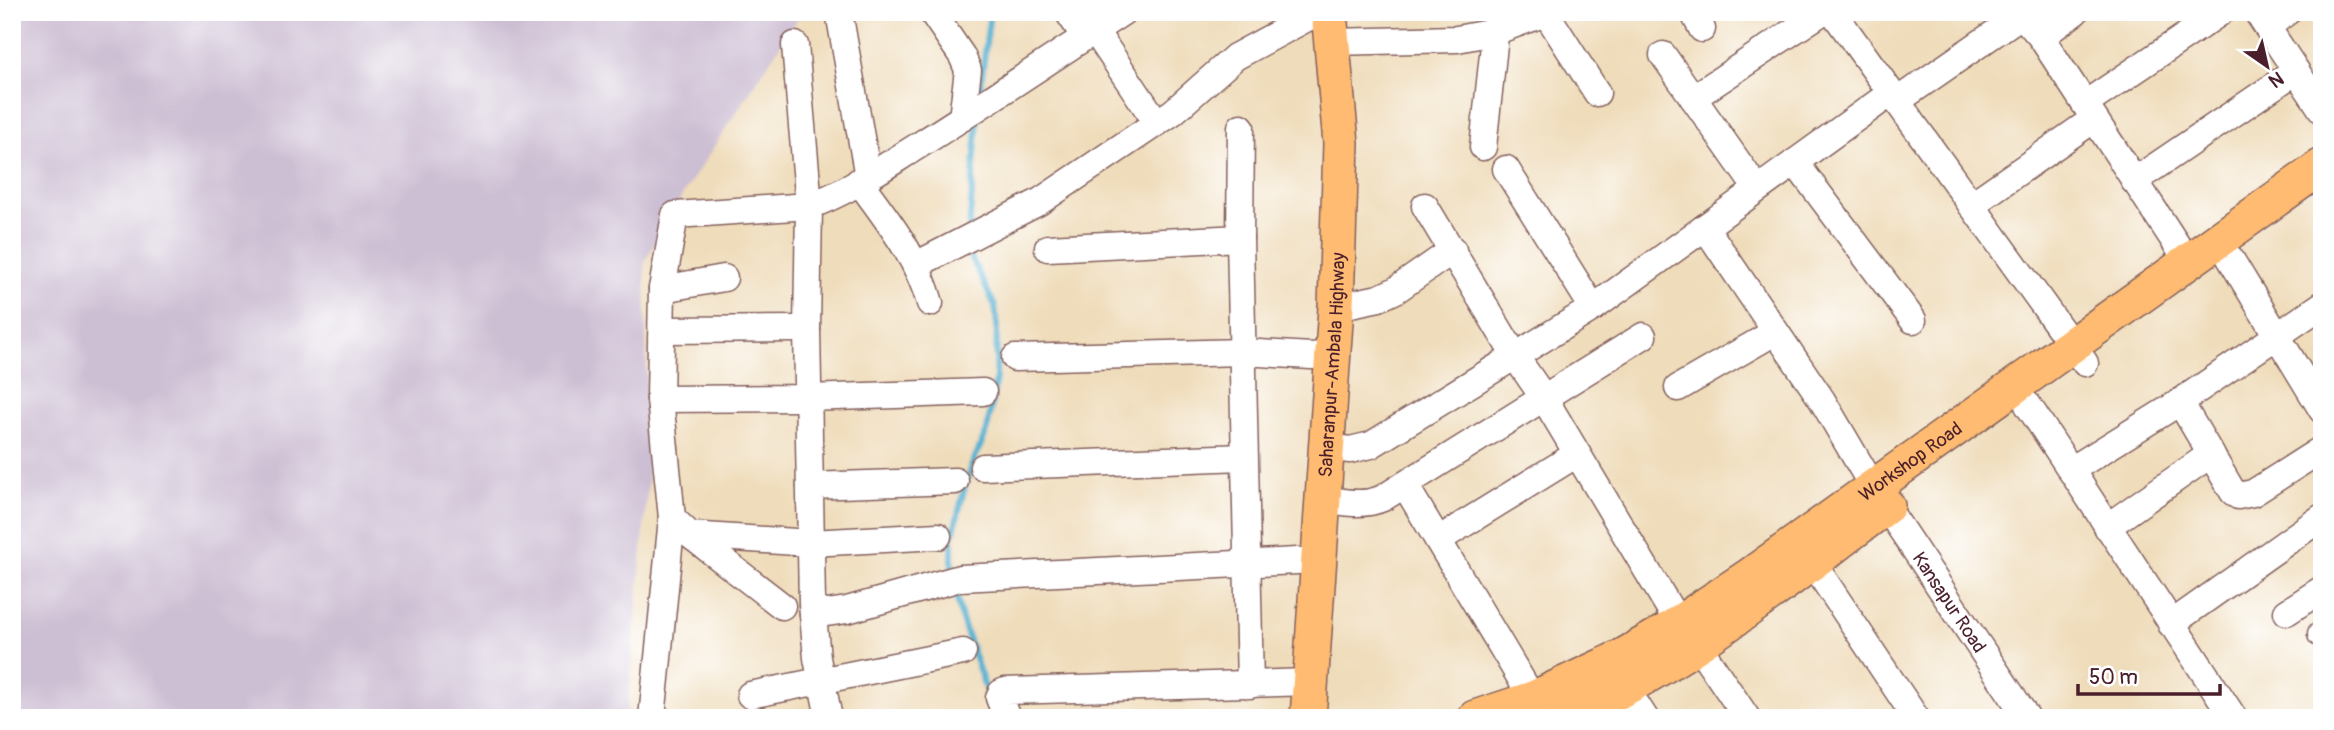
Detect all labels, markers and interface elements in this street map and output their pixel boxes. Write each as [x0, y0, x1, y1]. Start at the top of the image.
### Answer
north arrow [2232, 32, 2302, 102]
text: N [2264, 66, 2288, 93]
street label: Saharanpur-Ambala Highway [1313, 252, 1351, 478]
street label: Workshop Road [1854, 417, 1967, 507]
street label: Kansapur Road [1907, 548, 1991, 658]
scale bar [2078, 653, 2220, 697]
text: 50 m [2089, 664, 2138, 691]

